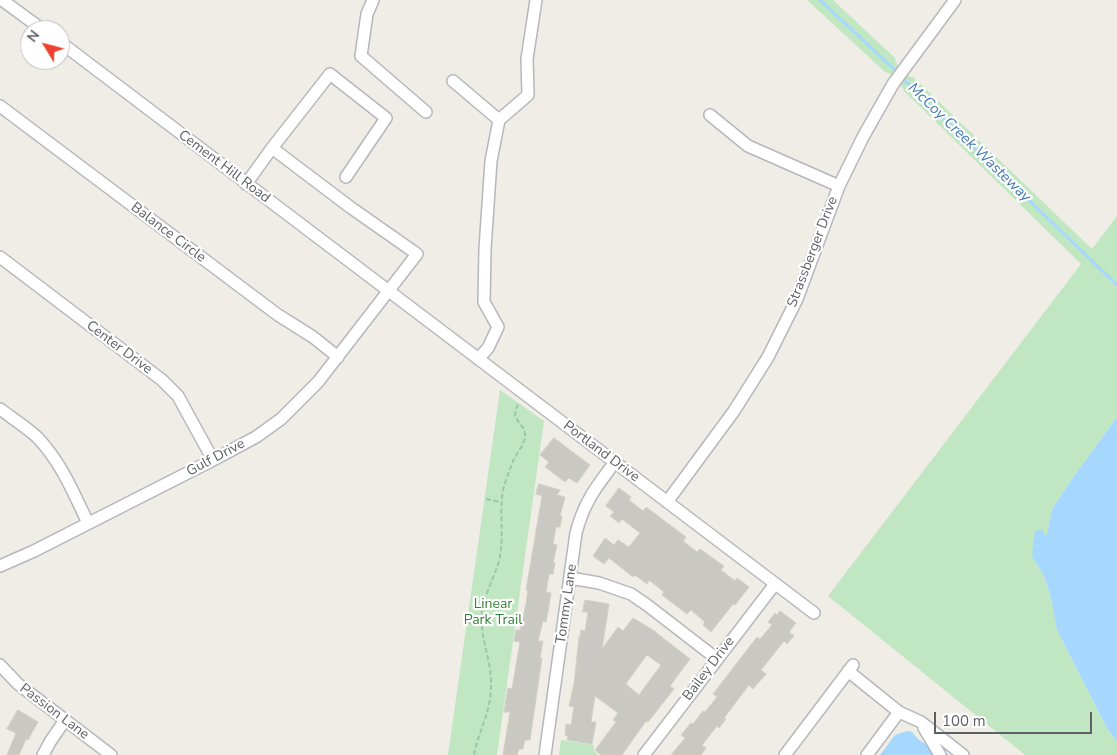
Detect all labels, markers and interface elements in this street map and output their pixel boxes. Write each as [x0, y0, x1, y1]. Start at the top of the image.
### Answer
north arrow [20, 20, 70, 70]
text: N [23, 26, 44, 46]
water label: McCoy Creek Wasteway [904, 80, 1034, 206]
street label: Cement Hill Road [175, 127, 273, 207]
street label: Strassberger Drive [784, 194, 842, 310]
street label: Balance Circle [127, 199, 209, 267]
street label: Center Drive [83, 318, 155, 378]
street label: Portland Drive [560, 418, 642, 486]
street label: Gulf Drive [184, 436, 248, 480]
street label: Tommy Lane [553, 563, 581, 645]
park label: Linear Park Trail [464, 597, 522, 630]
street label: Bailey Drive [680, 634, 738, 704]
street label: Passion Lane [16, 680, 92, 744]
scale bar [937, 702, 1094, 734]
text: 100 m [942, 711, 986, 731]

